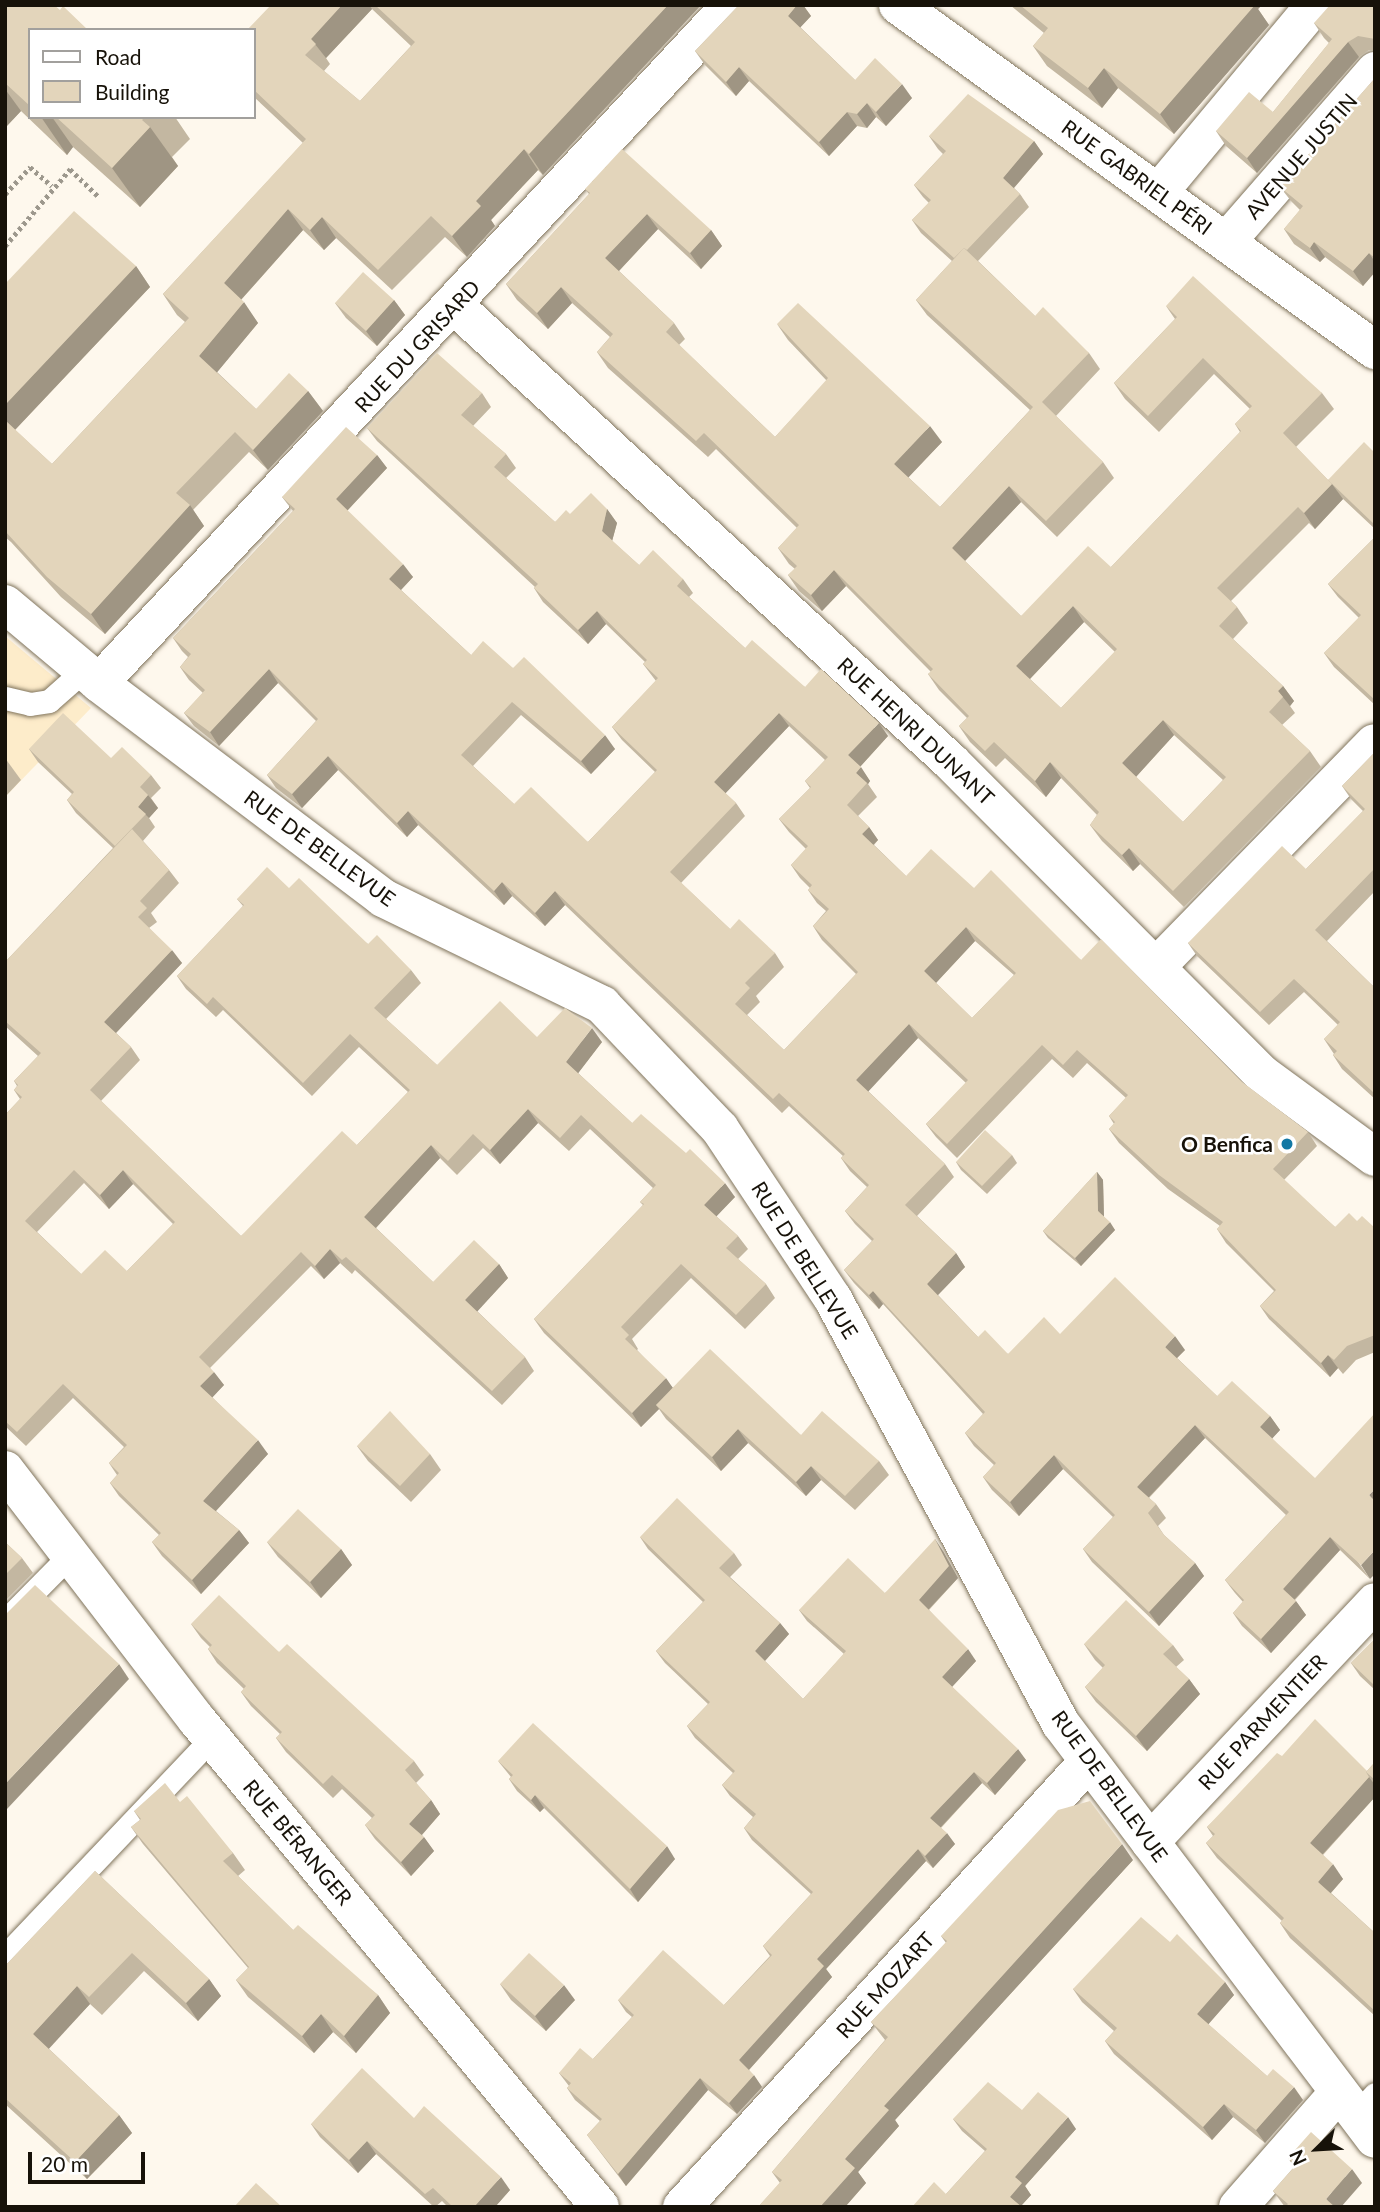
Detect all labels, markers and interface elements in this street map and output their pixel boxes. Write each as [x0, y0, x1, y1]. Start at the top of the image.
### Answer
legend [28, 28, 256, 119]
text: Road [95, 44, 142, 69]
text: Building [95, 79, 170, 104]
street label: AVENUE JUSTIN [1240, 88, 1362, 224]
street label: RUE GABRIEL PÉRI [1057, 114, 1217, 240]
street label: RUE DU GRISARD [349, 275, 485, 417]
street label: RUE HENRI DUNANT [833, 652, 999, 810]
street label: RUE DE BELLEVUE [240, 785, 400, 911]
place label: O Benfica [1181, 1131, 1273, 1157]
marker: O Benfica [1279, 1136, 1295, 1152]
street label: RUE DE BELLEVUE [746, 1177, 864, 1343]
street label: RUE PARMENTIER [1193, 1649, 1331, 1795]
street label: RUE DE BELLEVUE [1047, 1706, 1173, 1866]
street label: RUE BÉRANGER [238, 1774, 358, 1910]
street label: RUE MOZART [831, 1927, 939, 2043]
north arrow [1282, 2114, 1352, 2184]
scale bar [32, 2138, 149, 2182]
text: N [1284, 2146, 1311, 2169]
text: 20 m [41, 2151, 88, 2176]

